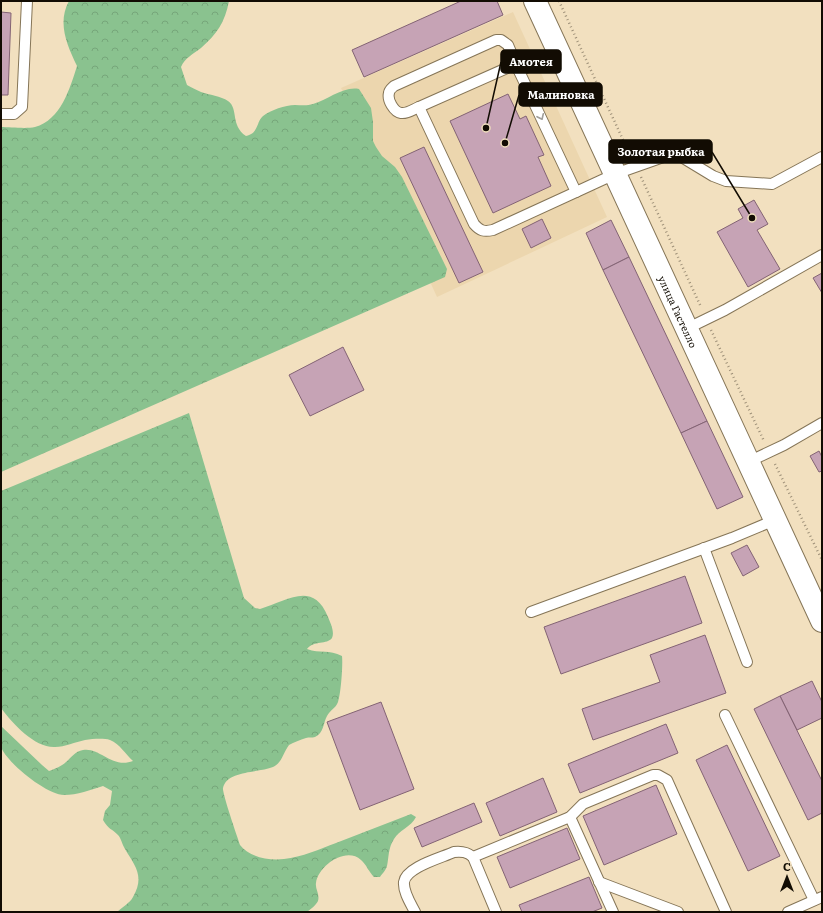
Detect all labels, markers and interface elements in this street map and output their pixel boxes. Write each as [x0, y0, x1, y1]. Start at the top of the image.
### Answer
callout: Амотея [501, 50, 561, 73]
text: Амотея [509, 53, 553, 69]
callout: Малиновка [519, 83, 602, 106]
text: Малиновка [527, 86, 595, 102]
one-way arrow [536, 113, 544, 120]
callout: Золотая рыбка [609, 140, 712, 163]
text: Золотая рыбка [617, 143, 705, 159]
street label: улица Гастелло [656, 273, 702, 350]
north arrow [767, 857, 807, 897]
text: С [783, 858, 791, 874]

